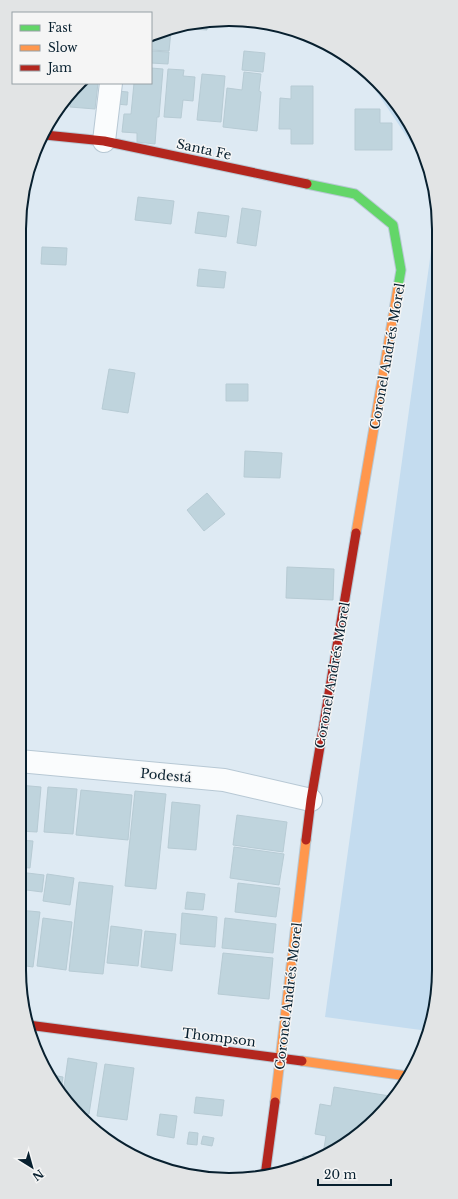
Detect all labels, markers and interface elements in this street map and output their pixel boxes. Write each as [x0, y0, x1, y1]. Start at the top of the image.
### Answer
legend [12, 12, 152, 84]
text: Fast [48, 20, 73, 35]
text: Slow [48, 40, 78, 55]
text: Jam [46, 60, 72, 75]
street label: Santa Fe [175, 135, 233, 164]
street label: Coronel Andrés Morel [366, 282, 409, 431]
street label: Coronel Andrés Morel [311, 601, 354, 750]
street label: Podestá [140, 765, 193, 786]
street label: Coronel Andrés Morel [271, 921, 306, 1071]
street label: Thompson [181, 1025, 257, 1050]
north arrow [12, 1147, 52, 1187]
scale bar [318, 1161, 391, 1187]
text: N [29, 1166, 46, 1184]
text: 20 m [324, 1167, 356, 1182]

